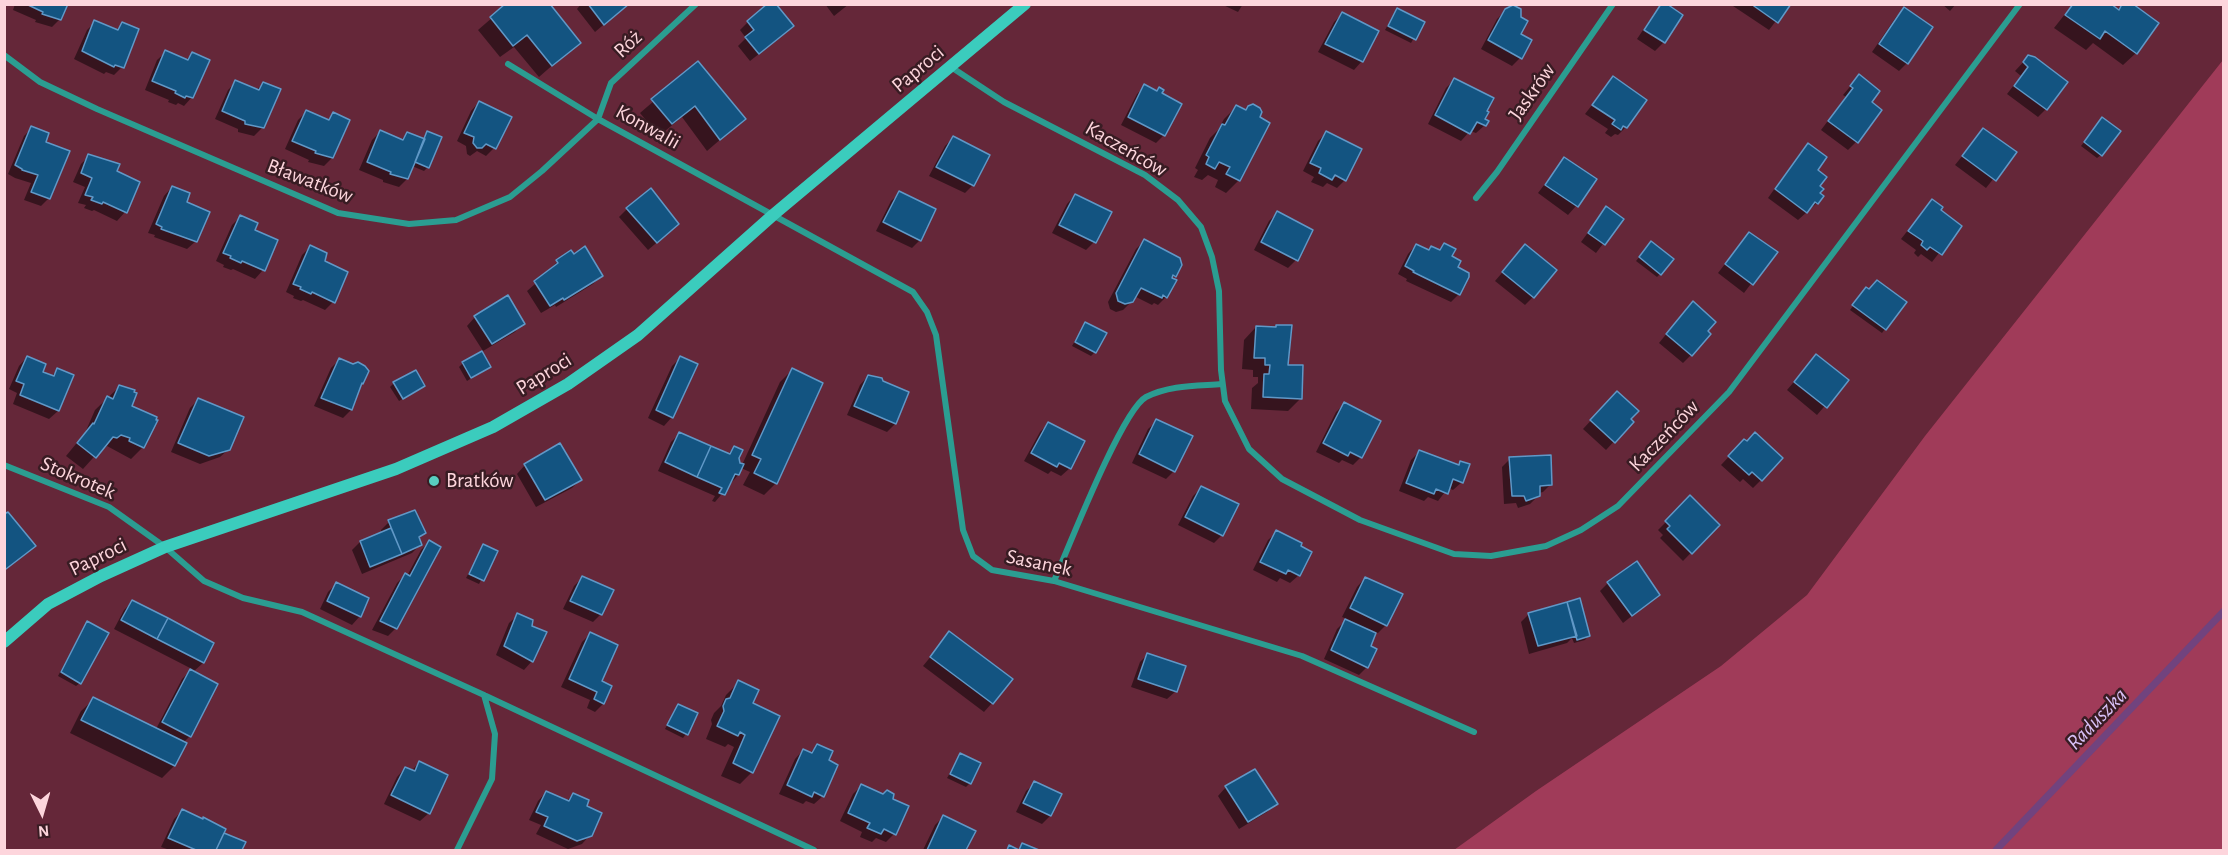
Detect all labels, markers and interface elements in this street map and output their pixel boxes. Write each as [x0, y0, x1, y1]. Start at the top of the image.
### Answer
street label: Róż [609, 25, 647, 63]
street label: Paproci [887, 40, 949, 98]
street label: Jaskrów [1503, 59, 1561, 125]
street label: Konwalii [611, 99, 685, 155]
street label: Kaczeńców [1081, 116, 1171, 182]
street label: Bławatków [264, 153, 356, 209]
street label: Paproci [512, 347, 576, 401]
street label: Kaczeńców [1624, 395, 1704, 477]
street label: Stokrotek [37, 451, 119, 505]
place label: Bratków [446, 468, 513, 494]
marker: Bratków [427, 474, 441, 488]
street label: Paproci [65, 532, 131, 582]
street label: Sasanek [1004, 544, 1074, 582]
water label: Raduszka [2061, 682, 2133, 756]
north arrow [12, 783, 72, 843]
text: N [37, 822, 50, 839]

